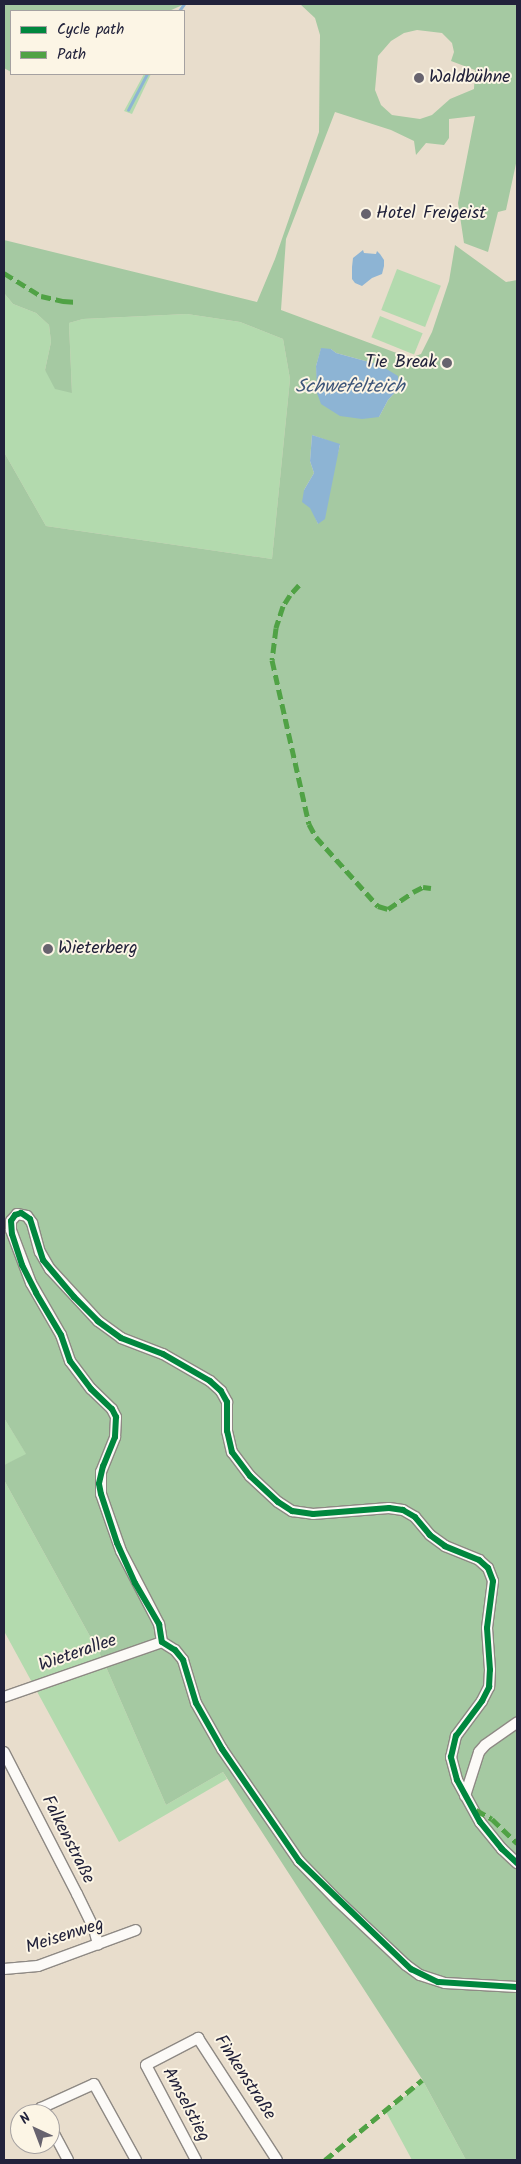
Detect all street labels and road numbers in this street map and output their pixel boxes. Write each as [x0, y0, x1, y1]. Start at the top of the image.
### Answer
street label: Wieterallee [36, 1631, 120, 1677]
street label: Falkenstraße [36, 1792, 98, 1888]
street label: Meisenweg [23, 1914, 107, 1960]
street label: Finkenstraße [209, 2031, 279, 2125]
street label: Amselstieg [156, 2064, 214, 2146]

